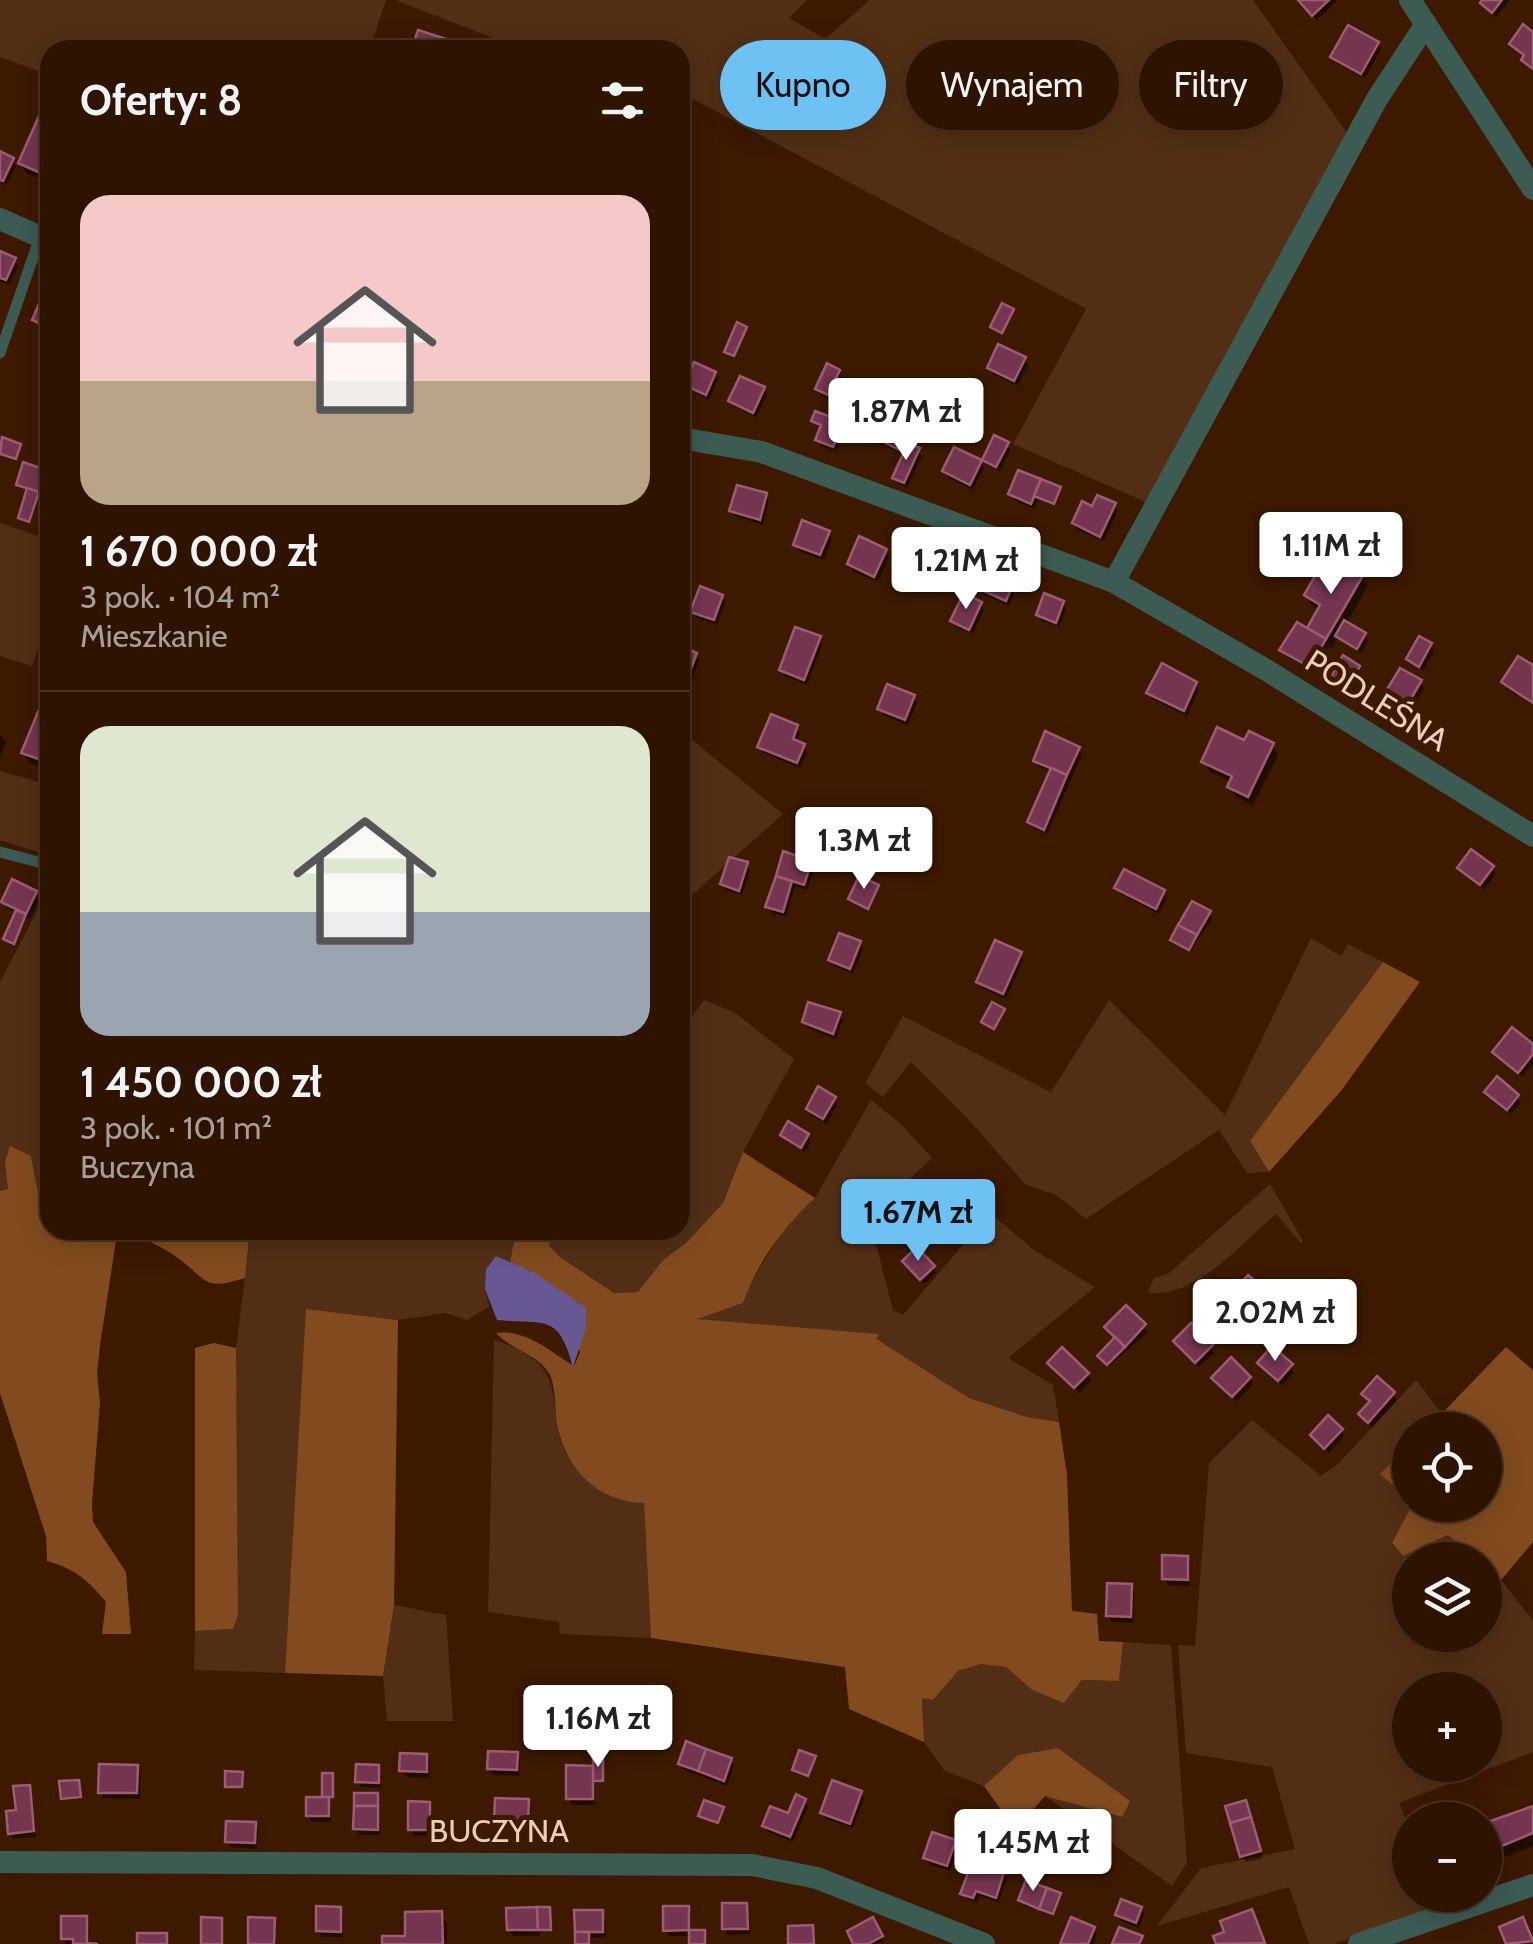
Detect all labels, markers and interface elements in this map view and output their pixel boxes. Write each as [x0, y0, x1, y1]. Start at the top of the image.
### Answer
chip: Kupno [720, 40, 886, 130]
chip: Wynajem [906, 40, 1119, 130]
chip: Filtry [1139, 40, 1283, 130]
icon: filters [595, 73, 650, 128]
text: Oferty: 8 [80, 74, 242, 126]
icon: home [275, 260, 455, 440]
pin: 1.87M zł [803, 378, 1009, 463]
text: 1.87M zł [850, 391, 962, 430]
pin: 1.11M zł [1228, 512, 1434, 597]
text: 1 670 000 zł [80, 525, 318, 577]
text: 1.11M zł [1281, 525, 1381, 564]
pin: 1.21M zł [863, 527, 1069, 612]
text: 1.21M zł [914, 540, 1018, 579]
text: 3 pok. · 104 m² [80, 577, 280, 616]
text: Mieszkanie [80, 616, 228, 655]
street label: PODLEŚNA [1298, 641, 1456, 759]
icon: home [275, 791, 455, 971]
pin: 1.3M zł [772, 807, 956, 892]
text: 1.3M zł [817, 820, 911, 859]
text: 1 450 000 zł [80, 1056, 322, 1108]
text: 3 pok. · 101 m² [80, 1108, 272, 1147]
text: Buczyna [80, 1147, 195, 1186]
pin: 1.67M zł [815, 1179, 1021, 1264]
text: 1.67M zł [863, 1192, 973, 1231]
pin: 2.02M zł [1172, 1279, 1378, 1364]
text: 2.02M zł [1215, 1292, 1335, 1331]
map controls [1392, 1412, 1502, 1912]
button: locate [1392, 1412, 1502, 1522]
button: layers [1392, 1542, 1502, 1652]
button: + [1392, 1672, 1502, 1782]
pin: 1.16M zł [495, 1685, 701, 1770]
text: 1.16M zł [545, 1698, 651, 1737]
button: − [1392, 1802, 1502, 1912]
pin: 1.45M zł [930, 1809, 1136, 1894]
street label: BUCZYNA [429, 1811, 569, 1850]
text: 1.45M zł [976, 1822, 1090, 1861]

